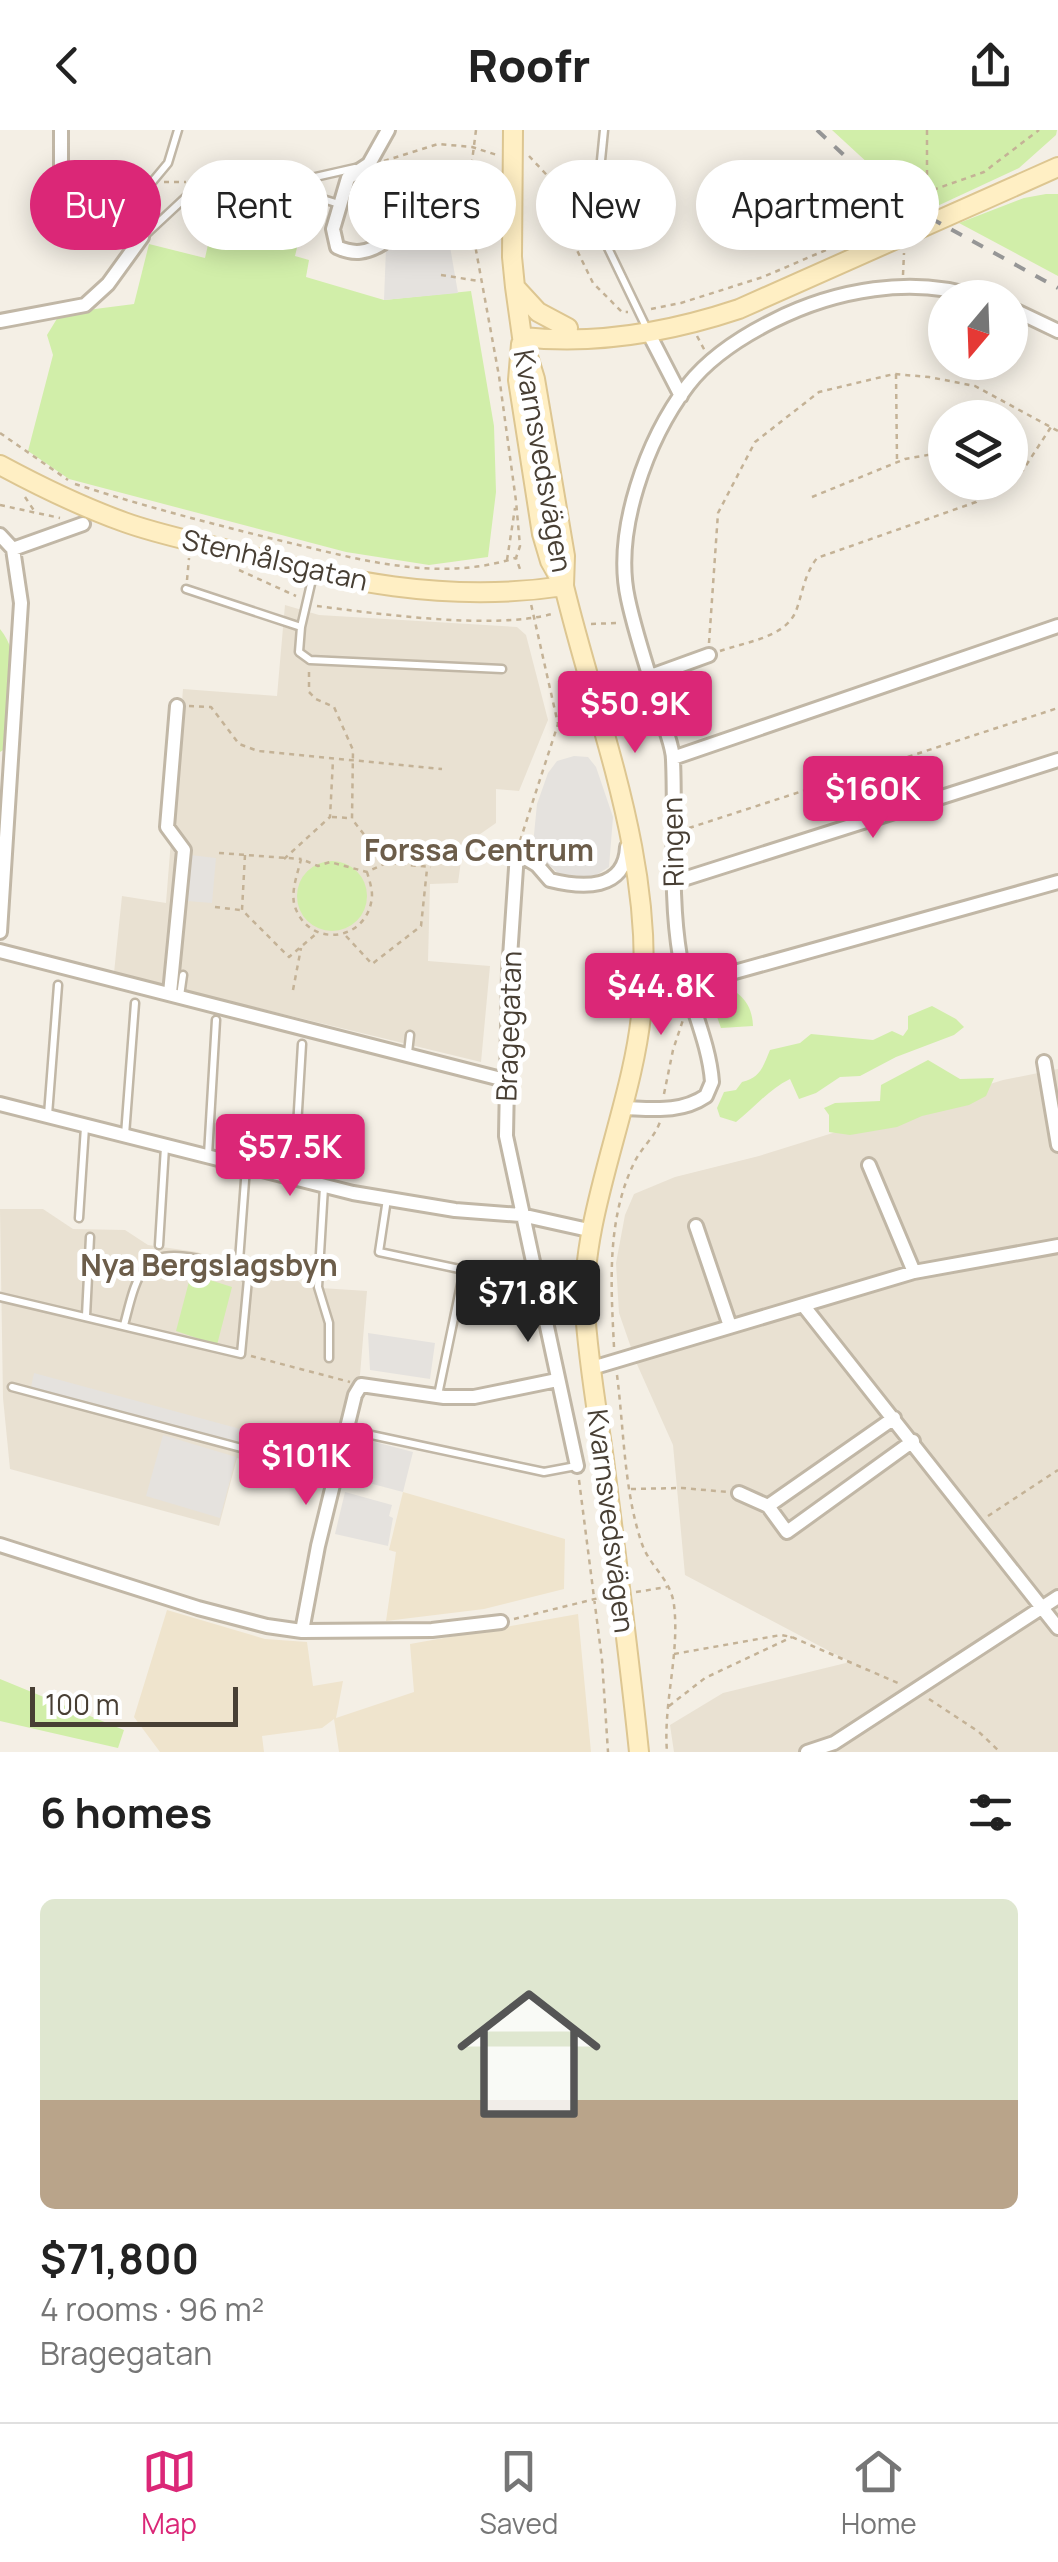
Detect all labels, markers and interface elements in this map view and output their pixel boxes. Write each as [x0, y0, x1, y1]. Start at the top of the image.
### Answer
text: Roofr [468, 34, 590, 96]
icon: back [40, 38, 95, 93]
icon: share [963, 38, 1018, 93]
chip: Buy [30, 160, 161, 250]
chip: Rent [181, 160, 328, 250]
chip: Filters [348, 160, 516, 250]
chip: New [536, 160, 676, 250]
chip: Apartment [696, 160, 939, 250]
north arrow [928, 280, 1028, 380]
map controls [928, 280, 1028, 500]
street label: Kvarnsvedsvägen [506, 347, 582, 575]
button: layers [928, 400, 1028, 500]
street label: Stenhålsgatan [179, 519, 372, 599]
pin: $50.9K [554, 671, 716, 756]
text: $50.9K [580, 681, 690, 725]
pin: $160K [803, 756, 943, 841]
text: $160K [825, 766, 921, 810]
street label: Ringen [652, 797, 692, 887]
district label: Forssa Centrum [364, 829, 594, 870]
street label: Bragegatan [486, 950, 530, 1102]
pin: $44.8K [580, 953, 742, 1038]
text: $44.8K [607, 963, 715, 1007]
pin: $57.5K [209, 1114, 371, 1199]
text: $57.5K [238, 1124, 342, 1168]
district label: Nya Bergslagsbyn [80, 1244, 338, 1285]
pin: $71.8K [447, 1260, 609, 1345]
text: $71.8K [478, 1270, 578, 1314]
street label: Kvarnsvedsvägen [579, 1407, 645, 1635]
pin: $101K [236, 1423, 376, 1508]
text: $101K [261, 1433, 351, 1477]
scale bar [30, 1682, 238, 1726]
text: 100 m [45, 1685, 119, 1723]
text: 6 homes [40, 1783, 212, 1841]
icon: filters [963, 1785, 1018, 1840]
icon: home [439, 1964, 619, 2144]
text: $71,800 [40, 2229, 199, 2287]
text: 4 rooms · 96 m² [40, 2287, 264, 2331]
text: Bragegatan [40, 2331, 212, 2375]
tab: Map [141, 2444, 197, 2542]
tab: Saved [480, 2444, 558, 2542]
tab: Home [841, 2444, 917, 2542]

